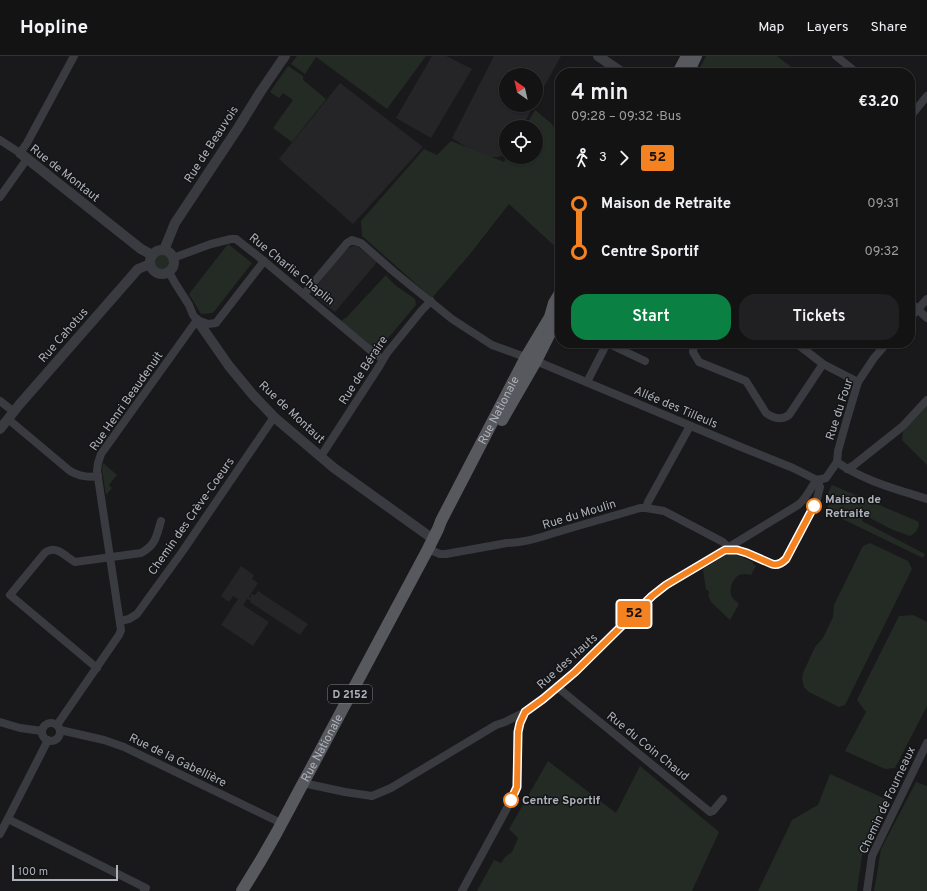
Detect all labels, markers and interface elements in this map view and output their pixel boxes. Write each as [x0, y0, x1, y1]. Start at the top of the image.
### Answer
text: Hopline [20, 16, 88, 40]
text: Map [758, 19, 784, 36]
text: Layers [806, 19, 848, 36]
text: Share [870, 19, 907, 36]
north arrow [499, 68, 543, 112]
map controls [499, 68, 543, 164]
text: 4 min [571, 80, 628, 107]
text: €3.20 [858, 93, 899, 112]
street label: Rue de Beauvois [181, 103, 243, 186]
text: 09:28 – 09:32 · Bus [571, 109, 681, 125]
button: locate [499, 120, 543, 164]
street label: Rue de Montaut [26, 141, 103, 206]
icon: walk [571, 147, 593, 169]
icon: forward [613, 147, 635, 169]
text: 52 [649, 149, 666, 166]
text: 3 [599, 150, 607, 166]
text: Maison de Retraite [601, 195, 731, 214]
text: 09:31 [867, 196, 899, 212]
street label: Rue Charlie Chaplin [245, 230, 337, 309]
text: Centre Sportif [601, 243, 699, 262]
text: 09:32 [864, 244, 899, 260]
button: Start [571, 294, 731, 340]
button: Tickets [739, 294, 899, 340]
street label: Rue Cahotus [35, 305, 92, 367]
street label: Rue de Béraire [336, 333, 392, 408]
street label: Rue Henri Beaudenuit [86, 349, 167, 454]
street label: Rue Nationale [475, 374, 524, 448]
street label: Rue du Four [822, 376, 858, 442]
street label: Rue de Montaut [255, 378, 328, 447]
street label: Allée des Tilleuls [631, 383, 720, 433]
street label: Chemin des Crève-Coeurs [145, 455, 239, 579]
place label: Maison de Retraite [825, 492, 881, 522]
street label: Rue du Moulin [541, 496, 618, 534]
marker: Maison de Retraite [806, 498, 822, 514]
line badge: 52 [616, 601, 652, 627]
text: 52 [625, 605, 643, 622]
street label: Rue des Hauts [534, 630, 601, 693]
road number: D 2152 [328, 685, 372, 703]
street label: Rue du Coin Chaud [603, 709, 692, 785]
street label: Rue Nationale [298, 712, 347, 785]
street label: Rue de la Gabellière [126, 730, 229, 791]
street label: Chemin de Fourneaux [856, 744, 920, 857]
marker: Centre Sportif [503, 792, 519, 808]
place label: Centre Sportif [522, 793, 601, 809]
scale bar [12, 863, 118, 882]
text: 100 m [18, 865, 48, 879]

